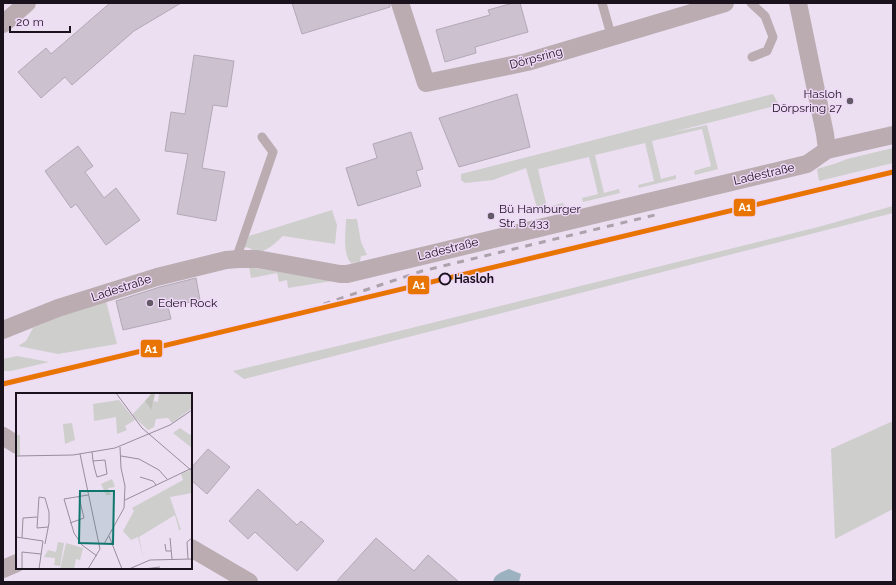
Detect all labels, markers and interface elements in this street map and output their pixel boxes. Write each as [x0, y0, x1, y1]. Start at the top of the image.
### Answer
scale bar [10, 8, 70, 34]
text: 20 m [16, 15, 44, 29]
street label: Dörpsring [508, 44, 564, 72]
place label: Hasloh Dörpsring 27 [772, 87, 843, 115]
marker: Hasloh Dörpsring 27 [845, 96, 855, 106]
street label: Ladestraße [732, 160, 796, 188]
line badge: A1 [733, 198, 756, 217]
text: A1 [739, 201, 752, 214]
place label: Bü Hamburger Str. B 433 [499, 202, 582, 230]
marker: Bü Hamburger Str. B 433 [486, 211, 496, 221]
street label: Ladestraße [416, 235, 480, 263]
street label: Ladestraße [89, 272, 153, 304]
marker: Hasloh [438, 272, 452, 286]
place label: Hasloh [454, 272, 494, 286]
line badge: A1 [407, 275, 430, 295]
text: A1 [413, 279, 426, 292]
place label: Eden Rock [158, 296, 218, 310]
marker: Eden Rock [145, 298, 155, 308]
line badge: A1 [140, 339, 163, 358]
text: A1 [145, 343, 158, 356]
inset map [16, 393, 192, 569]

